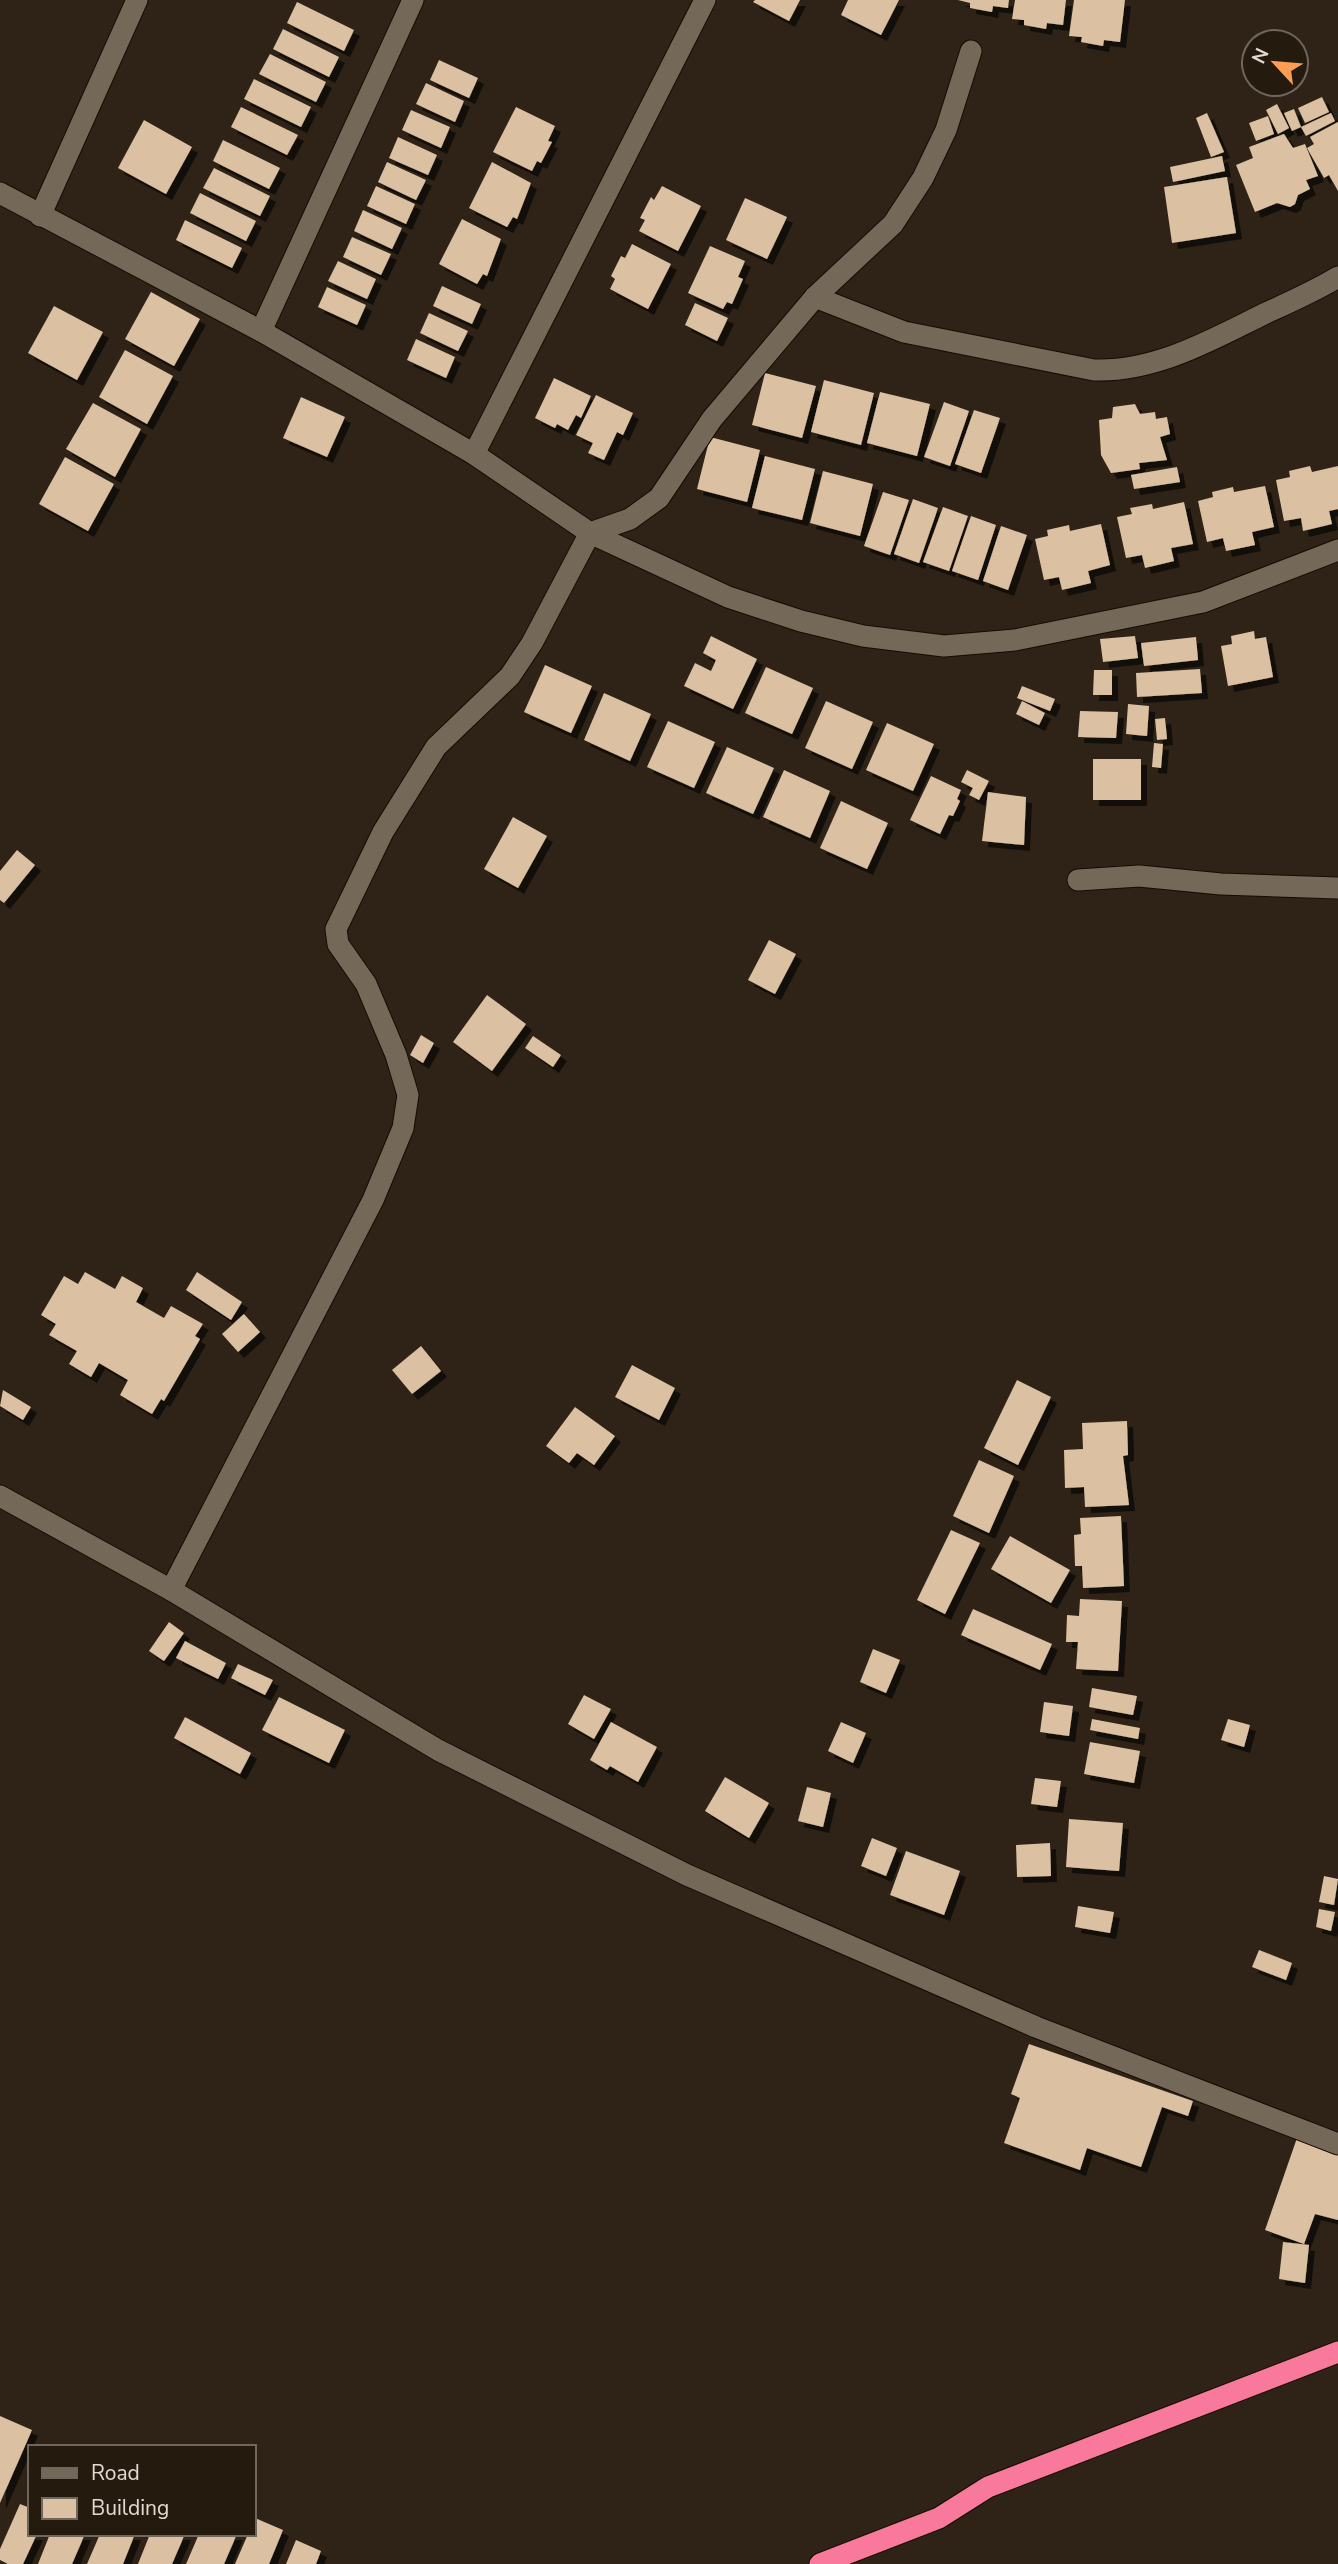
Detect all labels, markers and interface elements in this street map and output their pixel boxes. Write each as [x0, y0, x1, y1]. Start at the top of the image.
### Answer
north arrow [1240, 28, 1310, 98]
text: N [1246, 44, 1275, 68]
legend [28, 2445, 256, 2536]
text: Road [91, 2459, 140, 2487]
text: Building [91, 2494, 169, 2522]

